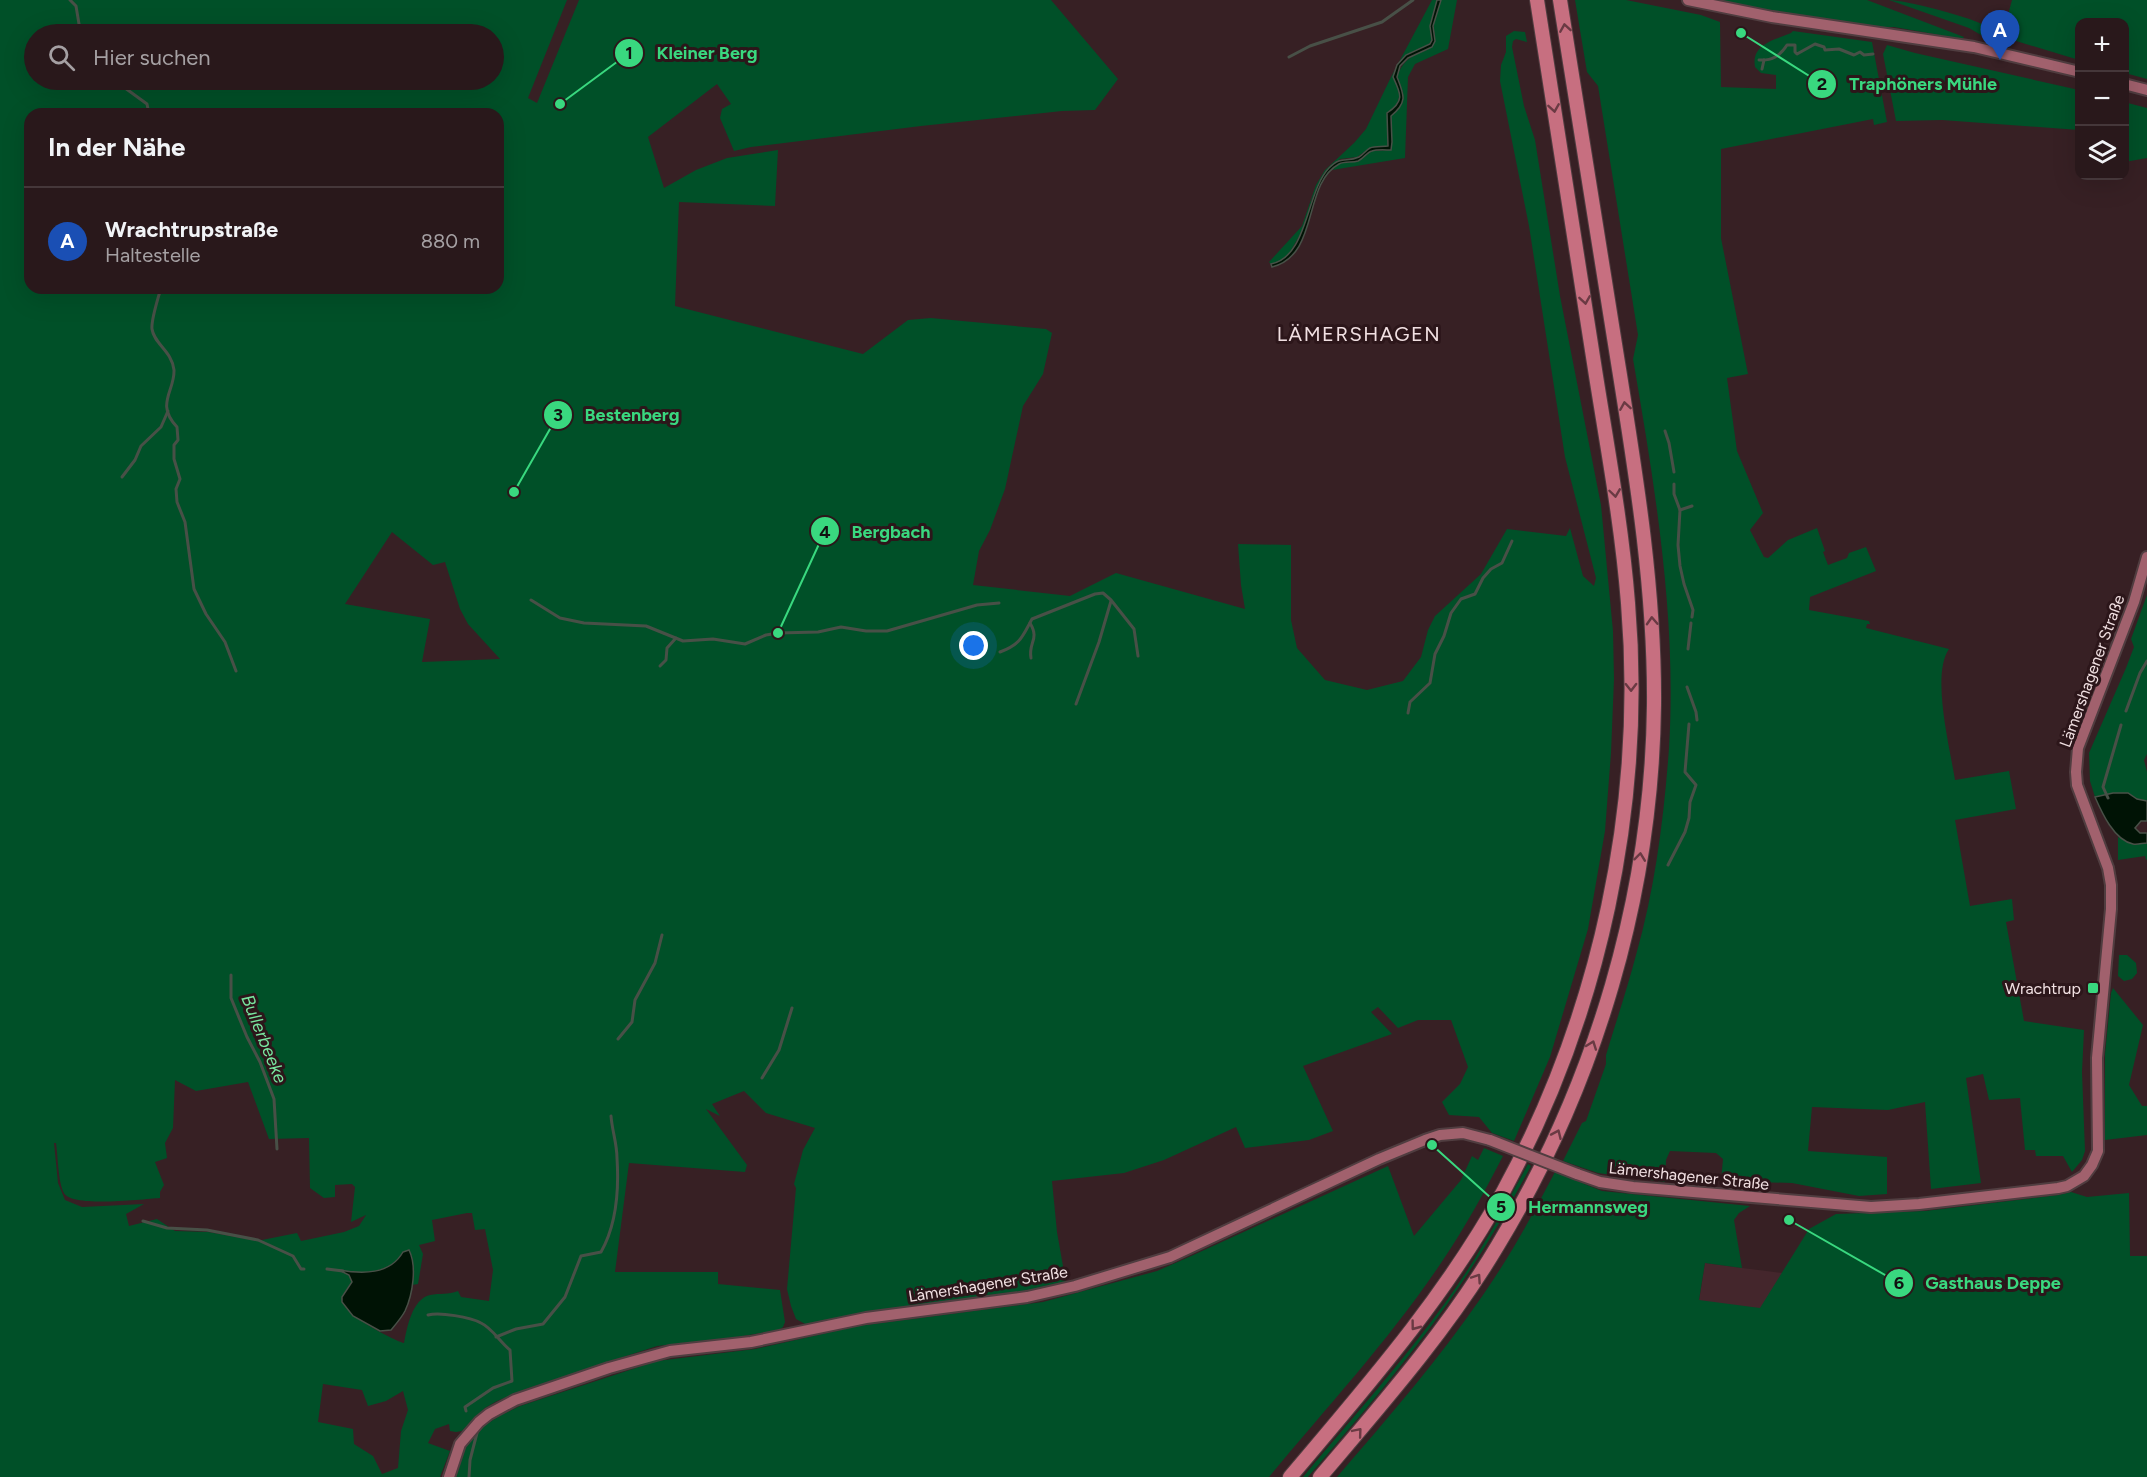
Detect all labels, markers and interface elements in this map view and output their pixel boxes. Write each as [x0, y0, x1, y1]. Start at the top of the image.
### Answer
pin: A [1980, 10, 2020, 60]
map controls [2075, 18, 2129, 180]
button: + [2075, 18, 2129, 72]
one-way arrow [1559, 23, 1572, 33]
search box [24, 24, 504, 90]
callout: Kleiner Berg [614, 35, 769, 71]
icon: search [45, 41, 78, 74]
text: 1 [625, 42, 633, 64]
text: Kleiner Berg [656, 42, 758, 64]
text: Hier suchen [93, 44, 211, 71]
callout: Traphöners Mühle [1807, 66, 2009, 102]
button: − [2075, 72, 2129, 126]
text: 2 [1817, 73, 1827, 95]
text: Traphöners Mühle [1849, 73, 1997, 95]
one-way arrow [1547, 102, 1560, 112]
button: layers [2075, 126, 2129, 180]
text: In der Nähe [48, 131, 185, 163]
text: Wrachtrupstraße [105, 216, 278, 243]
text: A [60, 229, 75, 253]
text: 880 m [421, 229, 480, 253]
text: Haltestelle [105, 243, 201, 267]
one-way arrow [1578, 295, 1591, 305]
district label: LÄMERSHAGEN [1277, 322, 1441, 346]
callout: Bestenberg [543, 397, 692, 433]
one-way arrow [1619, 402, 1632, 412]
text: 3 [553, 404, 563, 426]
text: Bestenberg [585, 404, 680, 426]
one-way arrow [1608, 488, 1620, 498]
callout: Bergbach [810, 513, 943, 549]
text: 4 [819, 521, 831, 543]
text: Bergbach [851, 521, 931, 543]
street label: Lämershagener Straße [2056, 592, 2129, 750]
one-way arrow [1645, 616, 1658, 625]
your location [959, 631, 988, 660]
one-way arrow [1625, 683, 1638, 692]
one-way arrow [1633, 852, 1646, 861]
place label: Wrachtrup [2005, 979, 2081, 998]
marker: Wrachtrup [2086, 981, 2100, 995]
water label: Bullerbeeke [236, 991, 292, 1087]
one-way arrow [1585, 1041, 1597, 1052]
one-way arrow [1549, 1130, 1561, 1141]
street label: Lämershagener Straße [1608, 1158, 1770, 1194]
callout: Hermannsweg [1486, 1189, 1660, 1225]
text: 5 [1496, 1196, 1506, 1218]
text: Hermannsweg [1528, 1196, 1648, 1218]
street label: Lämershagener Straße [907, 1262, 1069, 1306]
callout: Gasthaus Deppe [1884, 1265, 2073, 1301]
text: 6 [1894, 1272, 1904, 1294]
text: Gasthaus Deppe [1925, 1272, 2061, 1294]
one-way arrow [1470, 1274, 1481, 1285]
one-way arrow [1412, 1319, 1423, 1330]
one-way arrow [1351, 1428, 1362, 1439]

